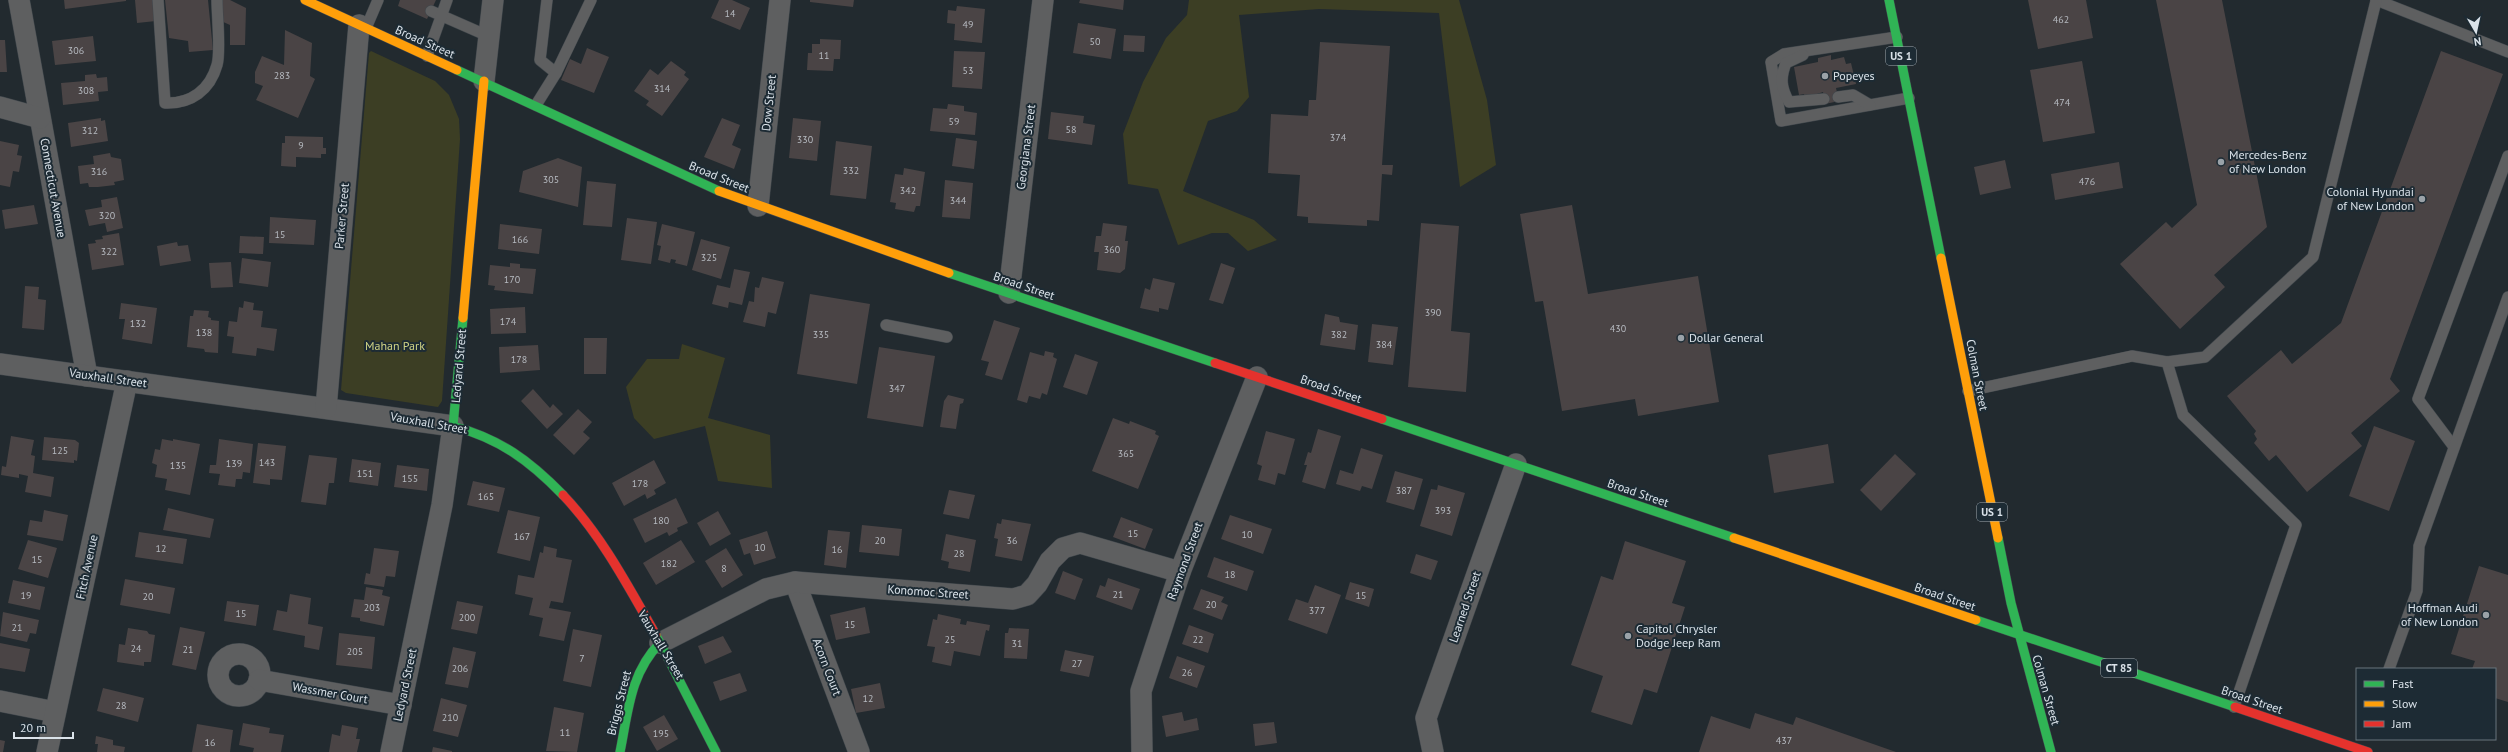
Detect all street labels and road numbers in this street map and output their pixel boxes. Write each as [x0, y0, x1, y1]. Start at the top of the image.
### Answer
street label: Broad Street [393, 22, 457, 61]
road number: US 1 [1886, 47, 1916, 65]
street label: Dow Street [758, 74, 779, 132]
street label: Georgiana Street [1013, 103, 1038, 190]
street label: Connecticut Avenue [37, 137, 70, 239]
street label: Broad Street [687, 158, 752, 195]
street label: Parker Street [331, 182, 352, 249]
street label: Broad Street [992, 268, 1057, 303]
street label: Ledyard Street [448, 328, 469, 403]
street label: Colman Street [1963, 338, 1992, 412]
street label: Vauxhall Street [67, 364, 148, 390]
street label: Broad Street [1299, 371, 1364, 406]
street label: Vauxhall Street [388, 408, 469, 437]
street label: Broad Street [1606, 475, 1671, 510]
road number: US 1 [1977, 503, 2007, 521]
street label: Raymond Street [1164, 520, 1206, 602]
street label: Fitch Avenue [72, 533, 101, 601]
street label: Learned Street [1445, 569, 1484, 645]
street label: Broad Street [1913, 579, 1978, 614]
street label: Konomoc Street [887, 581, 969, 602]
street label: Vauxhall Street [634, 607, 688, 682]
street label: Acorn Court [810, 636, 845, 698]
street label: Ledyard Street [389, 647, 420, 723]
street label: Colman Street [2029, 653, 2064, 727]
road number: CT 85 [2101, 659, 2137, 677]
street label: Briggs Street [603, 669, 634, 737]
street label: Wassmer Court [291, 678, 369, 707]
street label: Broad Street [2220, 682, 2285, 717]

